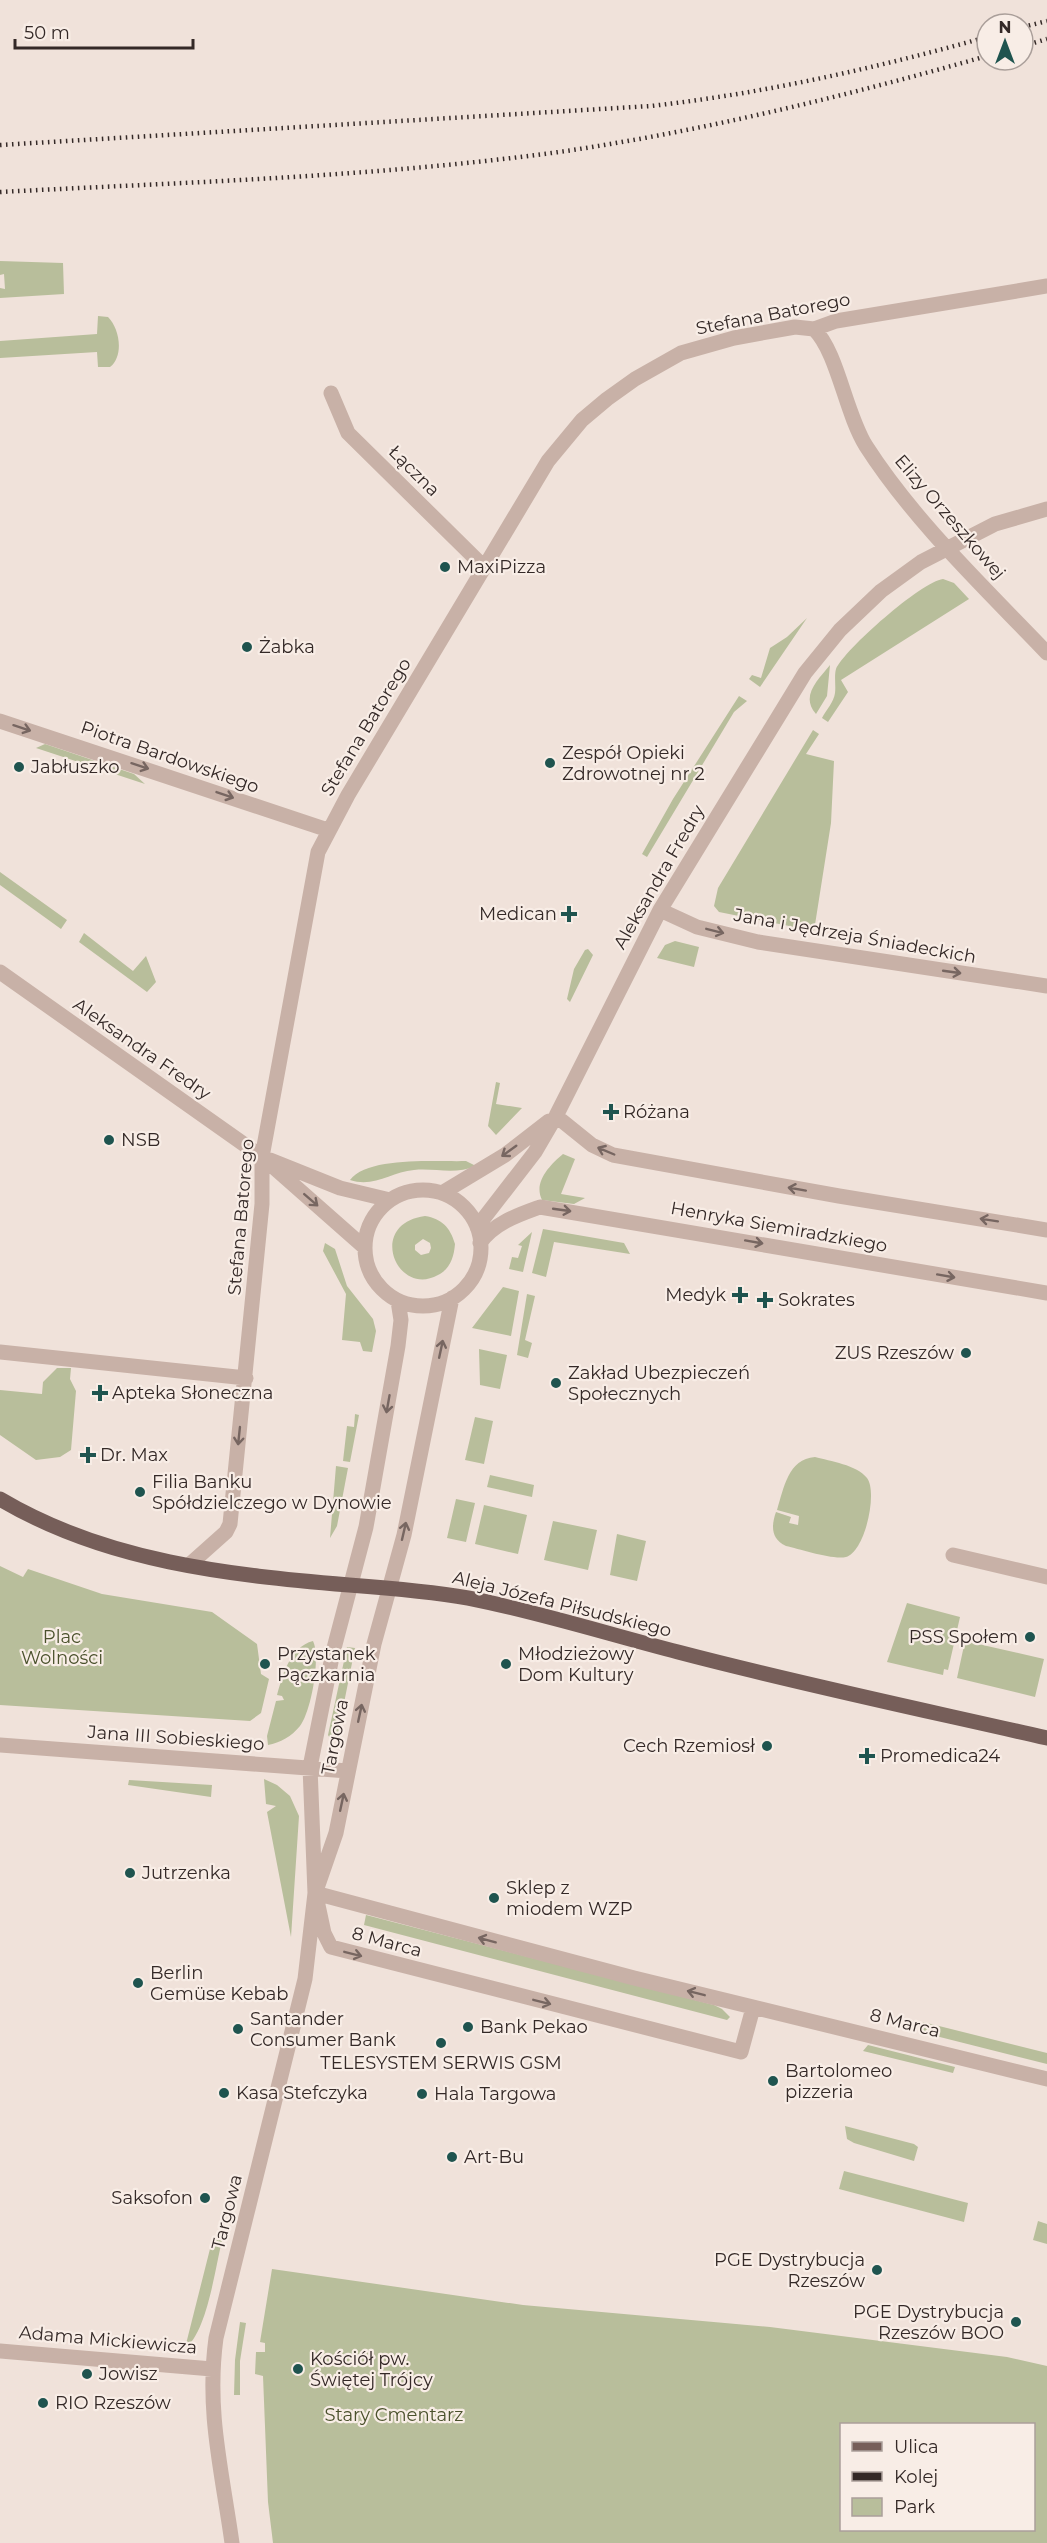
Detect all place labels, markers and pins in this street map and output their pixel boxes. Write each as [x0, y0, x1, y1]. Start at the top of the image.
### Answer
place label: MaxiPizza [457, 556, 546, 578]
marker: MaxiPizza [438, 560, 452, 574]
place label: Żabka [259, 636, 315, 658]
marker: Żabka [240, 640, 254, 654]
place label: Zespół Opieki Zdrowotnej nr 2 [562, 742, 705, 785]
place label: Jabłuszko [30, 756, 120, 778]
marker: Zespół Opieki Zdrowotnej nr 2 [543, 756, 557, 770]
marker: Jabłuszko [12, 760, 26, 774]
place label: Medican [479, 903, 557, 925]
marker: Medican [562, 907, 576, 921]
place label: Różana [623, 1101, 690, 1123]
marker: Różana [604, 1105, 618, 1119]
place label: NSB [121, 1129, 160, 1151]
marker: NSB [102, 1133, 116, 1147]
place label: Medyk [665, 1284, 726, 1306]
marker: Medyk [731, 1286, 749, 1304]
place label: Sokrates [778, 1289, 855, 1311]
marker: Sokrates [756, 1291, 774, 1309]
place label: ZUS Rzeszów [835, 1342, 954, 1364]
marker: ZUS Rzeszów [959, 1346, 973, 1360]
place label: Zakład Ubezpieczeń Społecznych [568, 1362, 750, 1405]
marker: Zakład Ubezpieczeń Społecznych [549, 1376, 563, 1390]
place label: Apteka Słoneczna [112, 1382, 273, 1404]
marker: Apteka Słoneczna [93, 1386, 107, 1400]
place label: Dr. Max [100, 1444, 168, 1466]
marker: Dr. Max [81, 1448, 95, 1462]
place label: Filia Banku Spółdzielczego w Dynowie [152, 1471, 392, 1514]
marker: Filia Banku Spółdzielczego w Dynowie [133, 1485, 147, 1499]
place label: PSS Społem [909, 1626, 1018, 1648]
marker: PSS Społem [1023, 1630, 1037, 1644]
place label: Przystanek Pączkarnia [277, 1643, 376, 1686]
place label: Młodzieżowy Dom Kultury [518, 1643, 634, 1686]
marker: Przystanek Pączkarnia [258, 1657, 272, 1671]
marker: Młodzieżowy Dom Kultury [499, 1657, 513, 1671]
place label: Cech Rzemiosł [623, 1735, 755, 1757]
marker: Cech Rzemiosł [760, 1739, 774, 1753]
place label: Promedica24 [880, 1745, 1000, 1767]
marker: Promedica24 [858, 1747, 876, 1765]
place label: Jutrzenka [141, 1862, 231, 1884]
marker: Jutrzenka [123, 1866, 137, 1880]
place label: Sklep z miodem WZP [506, 1877, 633, 1920]
marker: Sklep z miodem WZP [487, 1891, 501, 1905]
place label: Berlin Gemüse Kebab [150, 1962, 289, 2005]
marker: Berlin Gemüse Kebab [131, 1976, 145, 1990]
place label: Santander Consumer Bank [250, 2008, 396, 2051]
place label: Bank Pekao [480, 2016, 588, 2038]
marker: Bank Pekao [461, 2020, 475, 2034]
marker: Santander Consumer Bank [231, 2022, 245, 2036]
marker: TELESYSTEM SERWIS GSM [434, 2036, 448, 2050]
place label: TELESYSTEM SERWIS GSM [320, 2052, 562, 2074]
place label: Bartolomeo pizzeria [785, 2060, 892, 2103]
marker: Bartolomeo pizzeria [766, 2074, 780, 2088]
place label: Kasa Stefczyka [236, 2082, 368, 2104]
place label: Hala Targowa [434, 2083, 556, 2105]
marker: Kasa Stefczyka [217, 2086, 231, 2100]
marker: Hala Targowa [415, 2087, 429, 2101]
place label: Art-Bu [464, 2146, 524, 2168]
marker: Art-Bu [445, 2150, 459, 2164]
place label: Saksofon [111, 2187, 193, 2209]
marker: Saksofon [198, 2191, 212, 2205]
place label: PGE Dystrybucja Rzeszów [714, 2249, 865, 2292]
marker: PGE Dystrybucja Rzeszów [870, 2263, 884, 2277]
place label: PGE Dystrybucja Rzeszów BOO [853, 2301, 1004, 2344]
marker: PGE Dystrybucja Rzeszów BOO [1009, 2315, 1023, 2329]
place label: Kościół pw. Świętej Trójcy [310, 2348, 433, 2391]
marker: Kościół pw. Świętej Trójcy [291, 2362, 305, 2376]
place label: Jowisz [98, 2363, 158, 2385]
marker: Jowisz [80, 2367, 94, 2381]
place label: RIO Rzeszów [55, 2392, 171, 2414]
marker: RIO Rzeszów [36, 2396, 50, 2410]

